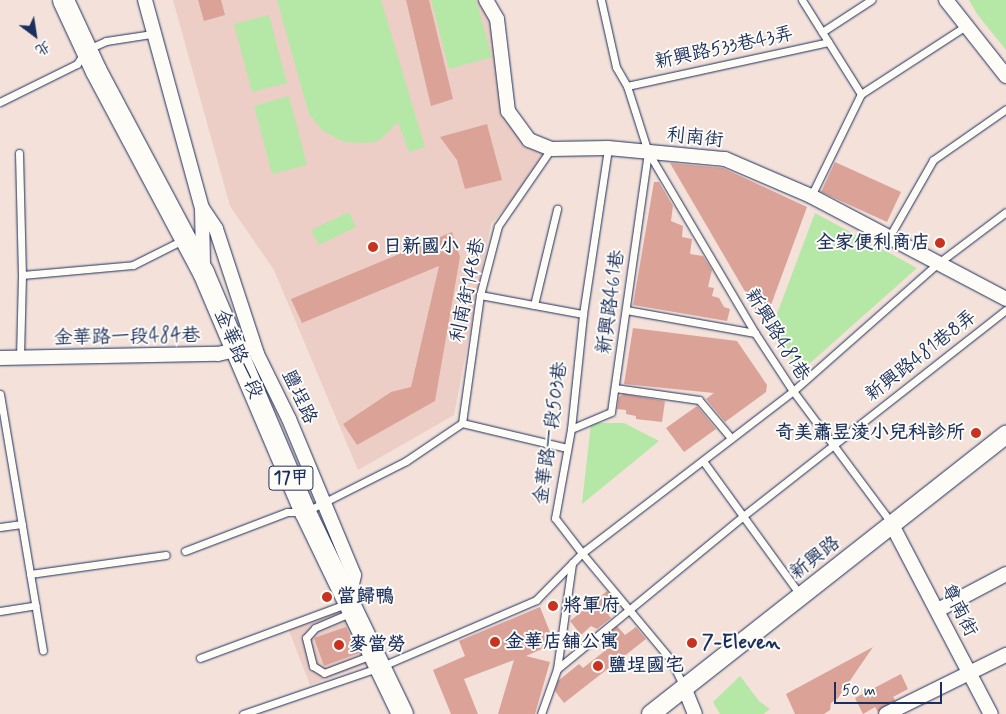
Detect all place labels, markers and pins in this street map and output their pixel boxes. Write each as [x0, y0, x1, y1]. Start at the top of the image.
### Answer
place label: 全家便利商店 [816, 232, 930, 254]
place label: 日新國小 [383, 236, 459, 258]
marker: 全家便利商店 [934, 237, 946, 249]
marker: 日新國小 [367, 241, 379, 253]
place label: 奇美蕭昱淩小兒科診所 [775, 422, 965, 444]
marker: 奇美蕭昱淩小兒科診所 [969, 426, 983, 440]
place label: 當歸鴨 [337, 586, 394, 608]
marker: 當歸鴨 [321, 591, 333, 603]
place label: 將軍府 [563, 595, 620, 617]
marker: 將軍府 [547, 600, 559, 612]
place label: 金華店舖公寓 [505, 631, 619, 653]
place label: 7-Eleven [702, 632, 780, 654]
place label: 麥當勞 [349, 634, 406, 656]
marker: 金華店舖公寓 [489, 636, 501, 648]
marker: 7-Eleven [686, 637, 698, 649]
marker: 麥當勞 [333, 639, 345, 651]
place label: 鹽埕國宅 [608, 655, 684, 677]
marker: 鹽埕國宅 [592, 660, 604, 672]

